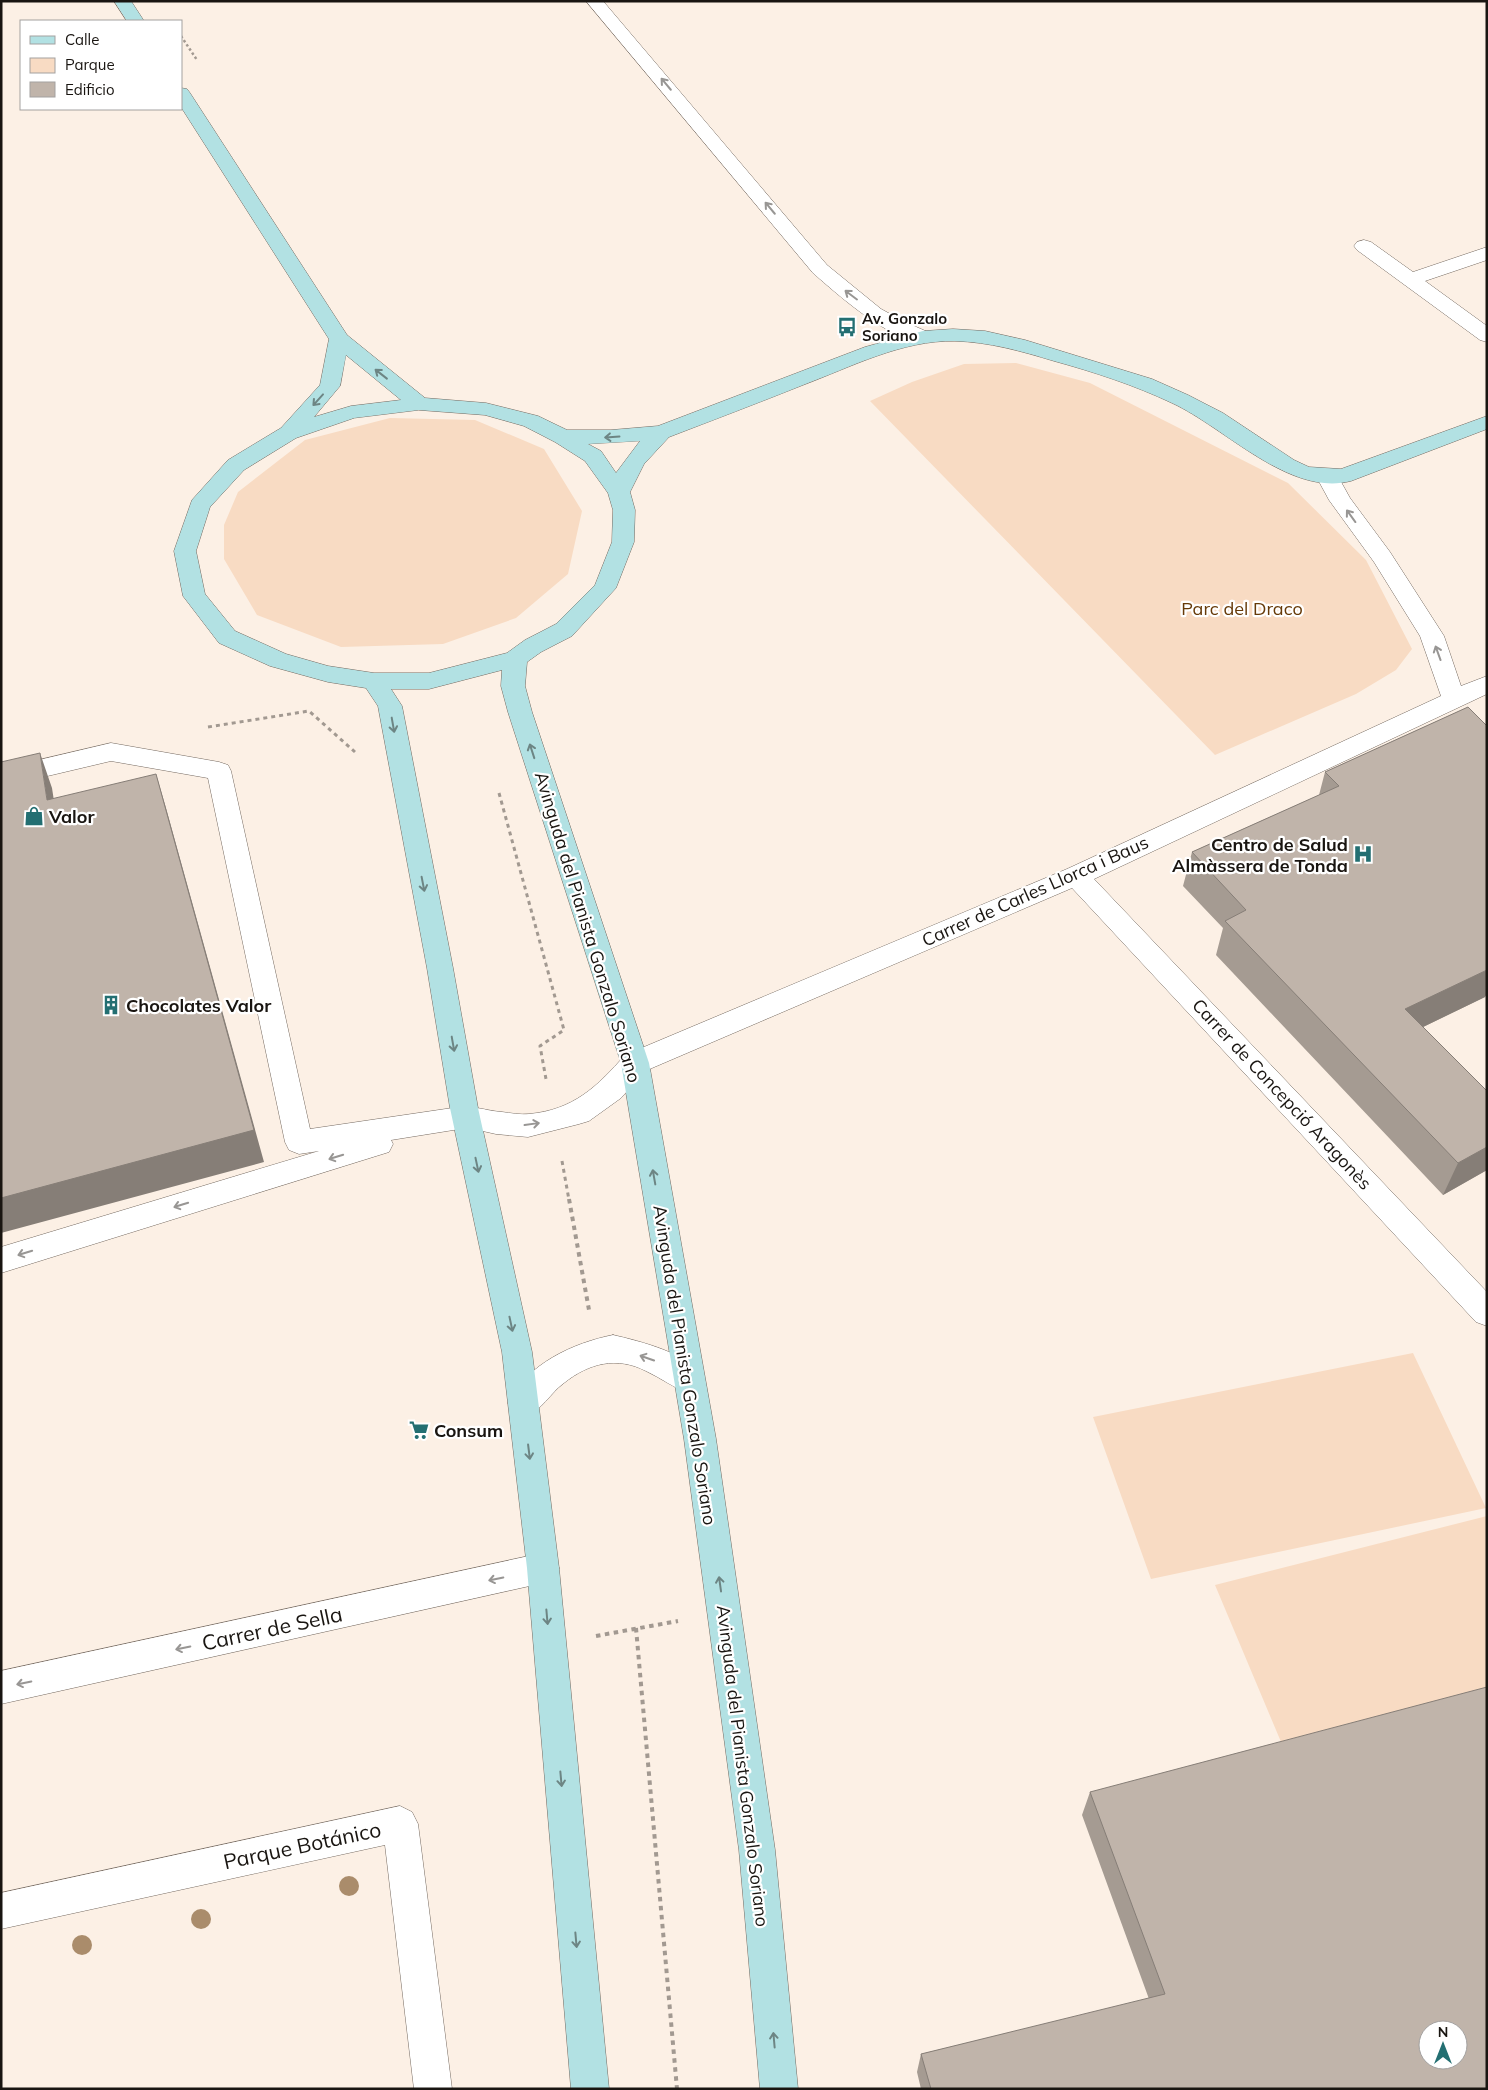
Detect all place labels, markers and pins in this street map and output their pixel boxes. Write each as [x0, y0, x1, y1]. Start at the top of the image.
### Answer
place label: Av. Gonzalo Soriano [862, 309, 947, 345]
bus stop icon: Av. Gonzalo Soriano [836, 316, 858, 338]
shop icon: Valor [23, 805, 45, 827]
place label: Valor [48, 805, 95, 828]
place label: Centro de Salud Almàssera de Tonda [1172, 833, 1348, 877]
hospital icon: Centro de Salud Almàssera de Tonda [1352, 843, 1374, 865]
building icon: Chocolates Valor [100, 994, 122, 1016]
place label: Chocolates Valor [126, 994, 272, 1017]
supermarket icon: Consum [408, 1419, 430, 1441]
place label: Consum [434, 1419, 503, 1442]

